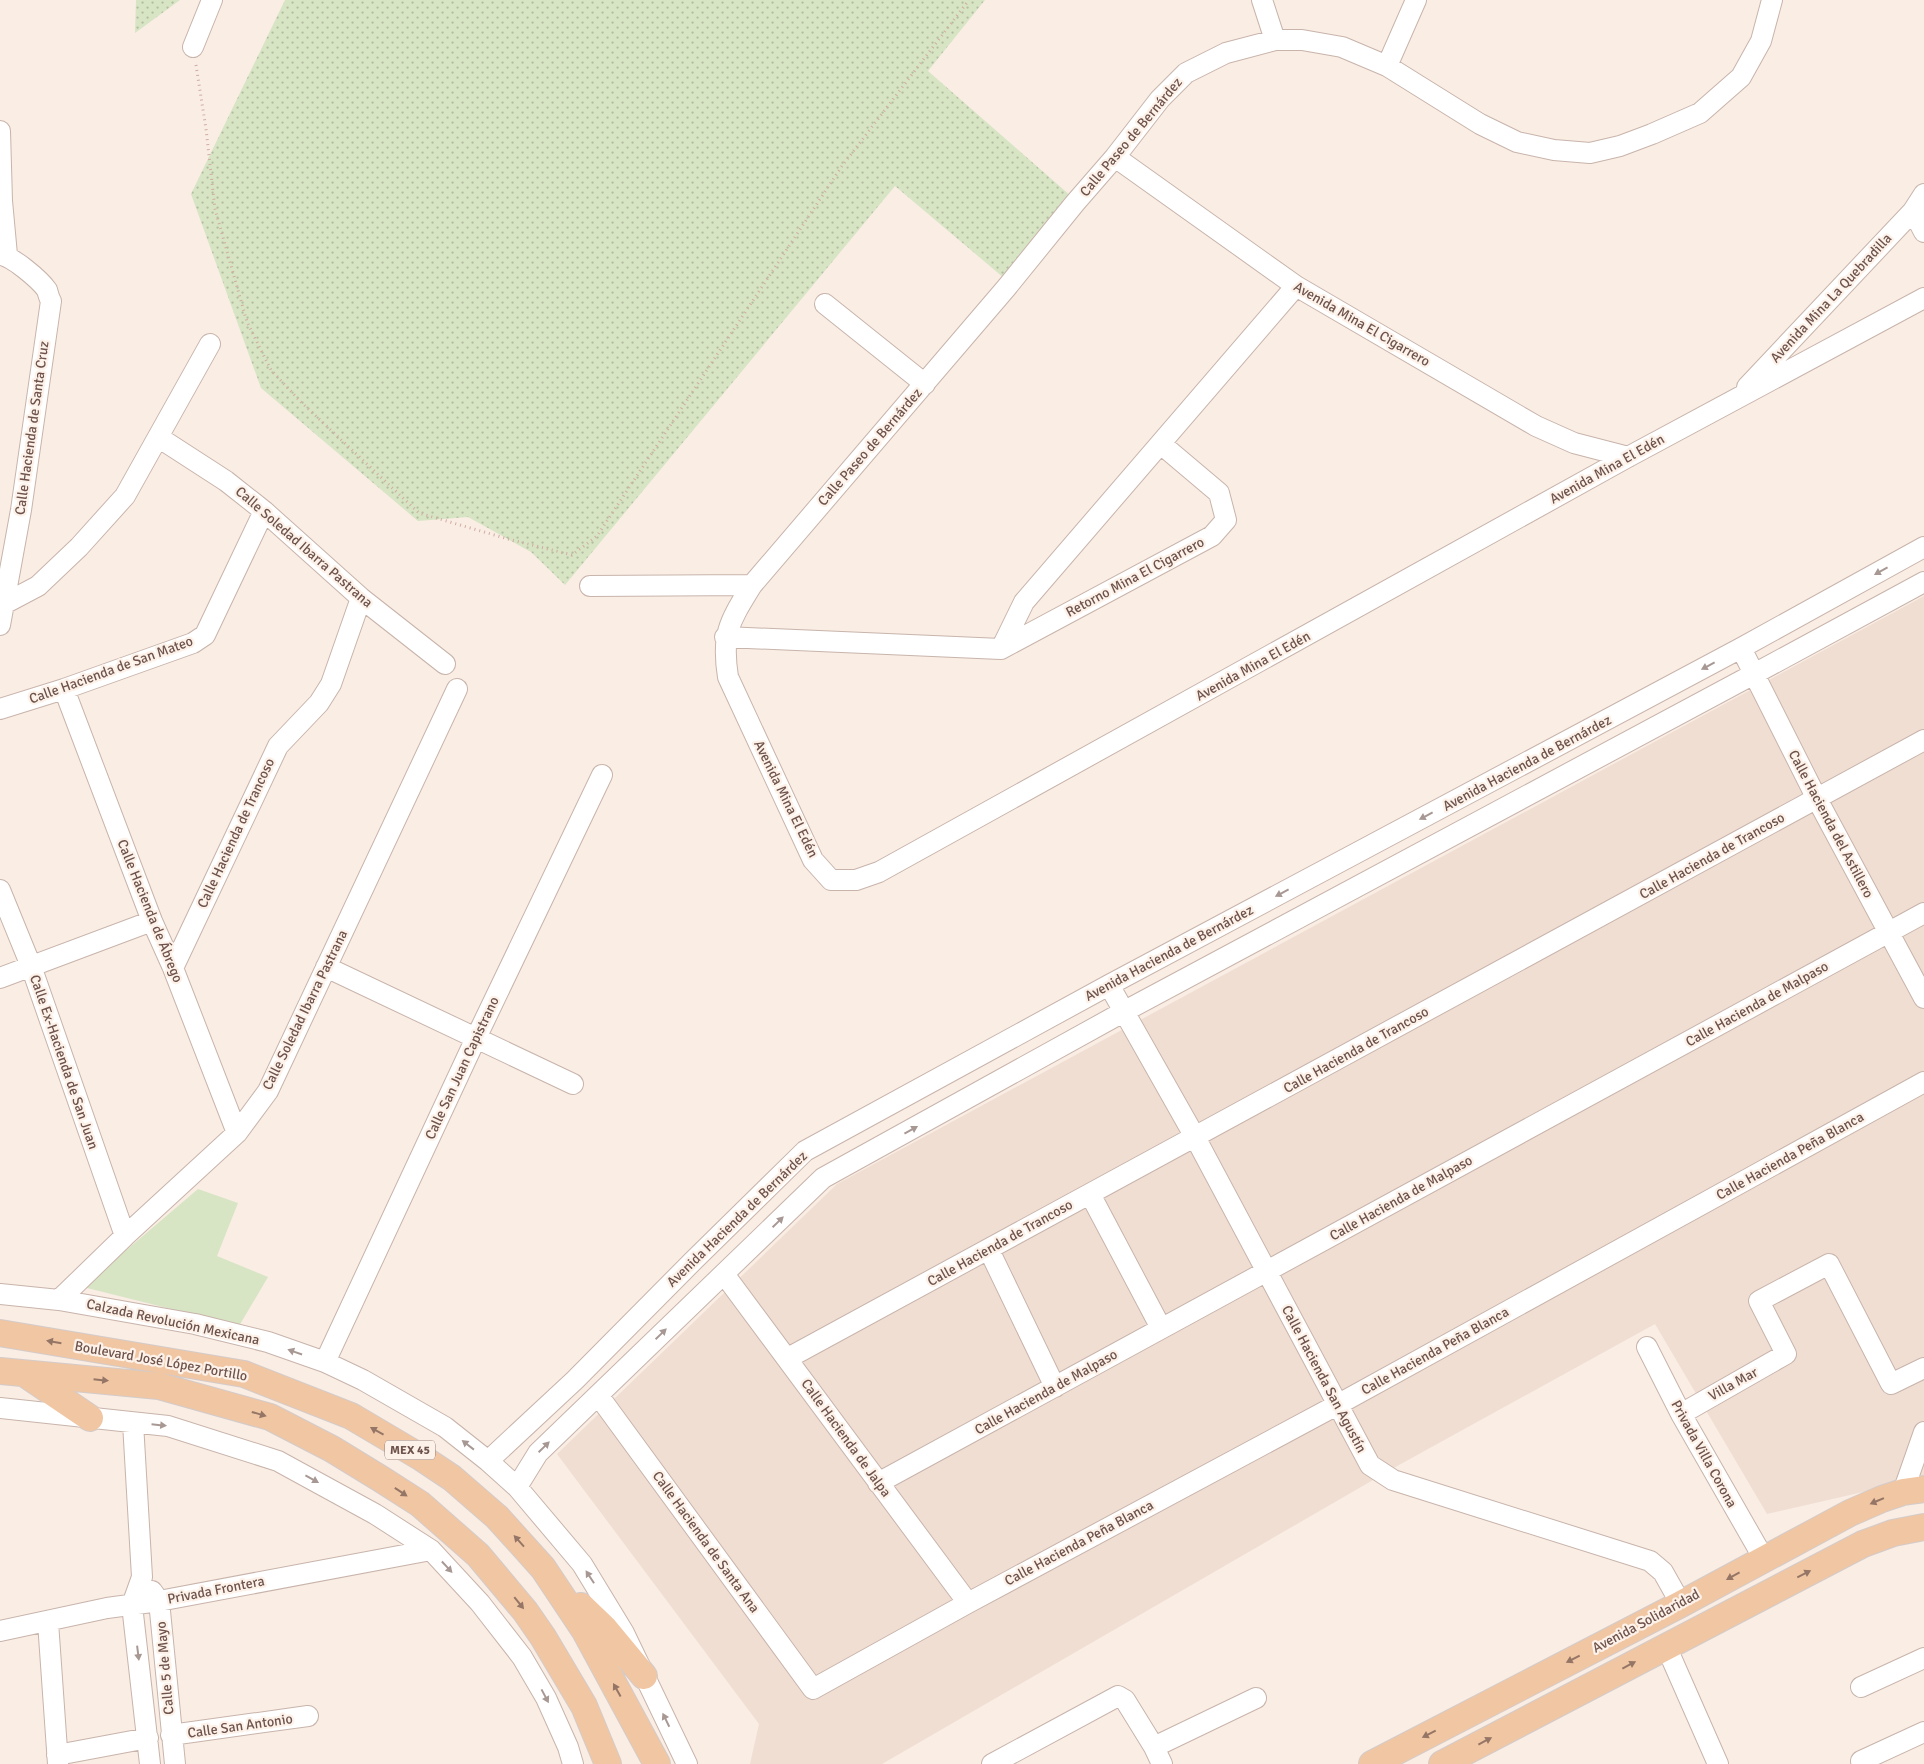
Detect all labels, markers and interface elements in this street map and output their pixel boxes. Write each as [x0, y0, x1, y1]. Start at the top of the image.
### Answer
street label: Calle Paseo de Bernárdez [1076, 74, 1186, 200]
street label: Avenida Mina La Quebradilla [1767, 230, 1895, 366]
street label: Avenida Mina El Cigarrero [1291, 278, 1433, 370]
street label: Calle Hacienda de Santa Cruz [11, 340, 53, 516]
street label: Calle Paseo de Bernárdez [814, 385, 926, 509]
street label: Avenida Mina El Edén [1547, 430, 1667, 508]
street label: Calle Soledad Ibarra Pastrana [232, 483, 376, 611]
street label: Retorno Mina El Cigarrero [1063, 533, 1207, 621]
one-way arrow [1874, 567, 1889, 575]
street label: Avenida Mina El Edén [1193, 627, 1313, 705]
street label: Calle Hacienda de San Mateo [27, 632, 195, 708]
one-way arrow [1701, 662, 1715, 670]
street label: Avenida Hacienda de Bernárdez [1440, 711, 1614, 815]
street label: Avenida Mina El Edén [750, 738, 822, 860]
street label: Calle Hacienda del Astillero [1785, 747, 1877, 901]
street label: Calle Hacienda de Trancoso [194, 755, 278, 911]
street label: Calle Hacienda de Trancoso [1636, 809, 1788, 903]
one-way arrow [1419, 812, 1433, 820]
street label: Calle Hacienda de Ábrego [114, 837, 186, 985]
one-way arrow [1275, 889, 1290, 897]
street label: Avenida Hacienda de Bernárdez [1082, 901, 1256, 1005]
street label: Calle Soledad Ibarra Pastrana [259, 927, 351, 1093]
street label: Calle Hacienda de Malpaso [1683, 958, 1831, 1050]
street label: Calle Ex-Hacienda de San Juan [26, 972, 102, 1152]
street label: Calle San Juan Capistrano [421, 994, 503, 1142]
street label: Calle Hacienda de Trancoso [1280, 1003, 1432, 1097]
street label: Calle Hacienda Peña Blanca [1713, 1108, 1867, 1204]
one-way arrow [904, 1126, 918, 1134]
street label: Avenida Hacienda de Bernárdez [663, 1147, 811, 1291]
street label: Calle Hacienda de Malpaso [1327, 1152, 1475, 1244]
street label: Calle Hacienda de Trancoso [924, 1196, 1076, 1290]
one-way arrow [772, 1216, 784, 1228]
street label: Calzada Revolución Mexicana [85, 1295, 261, 1349]
street label: Calle Hacienda San Agustín [1278, 1302, 1370, 1456]
street label: Calle Hacienda Peña Blanca [1358, 1303, 1512, 1399]
one-way arrow [655, 1328, 667, 1340]
one-way arrow [46, 1337, 62, 1345]
street label: Boulevard José López Portillo [73, 1337, 249, 1385]
street label: Calle Hacienda de Malpaso [972, 1346, 1120, 1438]
one-way arrow [288, 1347, 303, 1355]
street label: Villa Mar [1705, 1363, 1761, 1404]
one-way arrow [93, 1376, 109, 1384]
street label: Calle Hacienda de Jalpa [797, 1376, 895, 1500]
street label: Privada Villa Corona [1667, 1397, 1741, 1511]
one-way arrow [252, 1411, 267, 1419]
one-way arrow [151, 1422, 167, 1430]
one-way arrow [371, 1426, 384, 1435]
road number: MEX 45 [385, 1440, 435, 1460]
one-way arrow [461, 1440, 475, 1450]
one-way arrow [538, 1441, 550, 1453]
street label: Calle Hacienda de Santa Ana [649, 1468, 763, 1616]
one-way arrow [304, 1475, 319, 1483]
one-way arrow [395, 1487, 408, 1497]
street label: Calle Hacienda Peña Blanca [1002, 1496, 1156, 1590]
one-way arrow [1870, 1498, 1884, 1506]
one-way arrow [513, 1535, 525, 1547]
one-way arrow [441, 1561, 453, 1573]
one-way arrow [585, 1570, 594, 1583]
one-way arrow [1797, 1570, 1811, 1578]
street label: Privada Frontera [166, 1572, 266, 1608]
one-way arrow [1725, 1572, 1740, 1580]
street label: Avenida Solidaridad [1589, 1586, 1703, 1656]
one-way arrow [513, 1596, 524, 1609]
street label: Calle 5 de Mayo [152, 1621, 178, 1715]
one-way arrow [134, 1646, 142, 1662]
one-way arrow [1566, 1655, 1581, 1663]
one-way arrow [1622, 1661, 1636, 1669]
one-way arrow [613, 1684, 622, 1697]
one-way arrow [541, 1689, 549, 1704]
street label: Calle San Antonio [186, 1710, 294, 1742]
one-way arrow [661, 1713, 669, 1727]
one-way arrow [1422, 1730, 1436, 1738]
one-way arrow [1478, 1737, 1493, 1745]

